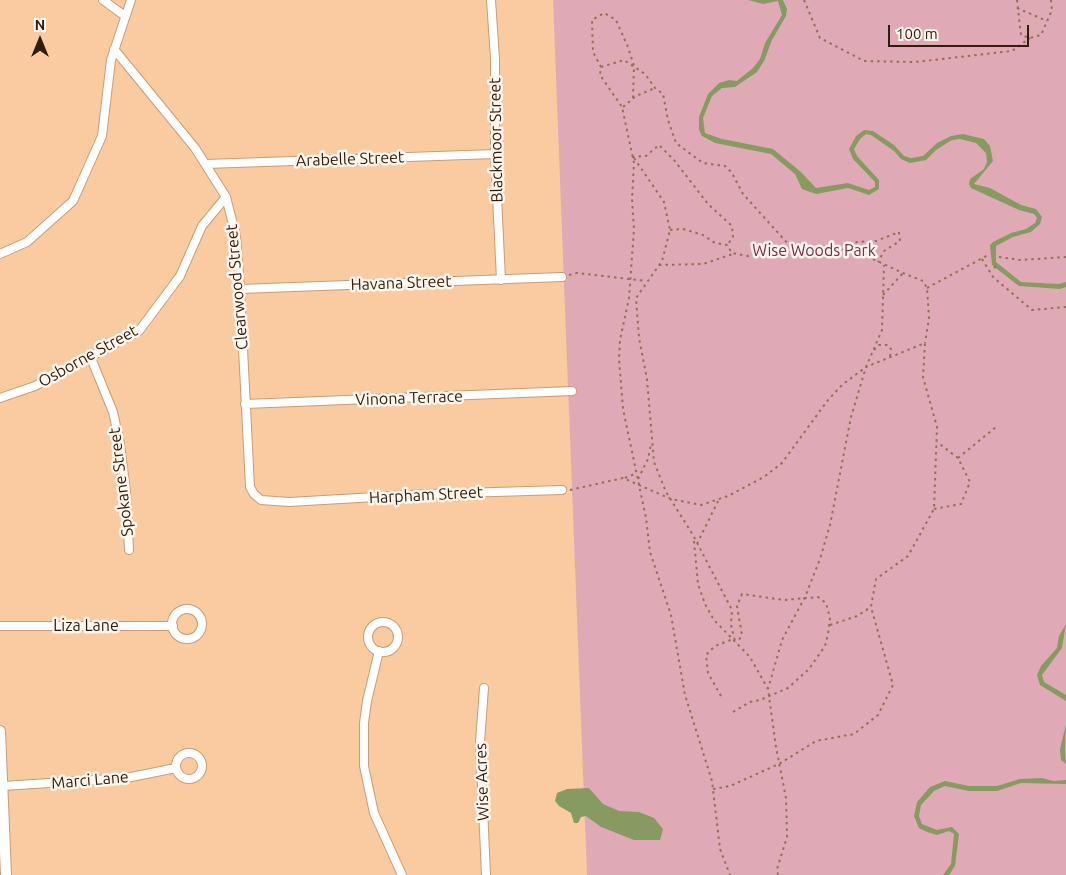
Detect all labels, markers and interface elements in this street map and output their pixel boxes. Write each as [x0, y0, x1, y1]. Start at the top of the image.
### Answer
north arrow [15, 15, 65, 65]
scale bar [891, 15, 1032, 47]
text: N [35, 17, 45, 33]
text: 100 m [896, 25, 938, 42]
street label: Blackmoor Street [485, 77, 507, 203]
street label: Arabelle Street [295, 148, 405, 170]
street label: Clearwood Street [222, 223, 252, 351]
park label: Wise Woods Park [752, 241, 876, 261]
street label: Havana Street [350, 272, 452, 294]
street label: Osborne Street [35, 321, 141, 391]
street label: Vinona Terrace [355, 387, 463, 409]
street label: Spokane Street [105, 426, 137, 538]
street label: Harpham Street [368, 482, 484, 508]
street label: Liza Lane [53, 616, 119, 636]
street label: Wise Acres [471, 743, 493, 821]
street label: Marci Lane [51, 767, 129, 793]

